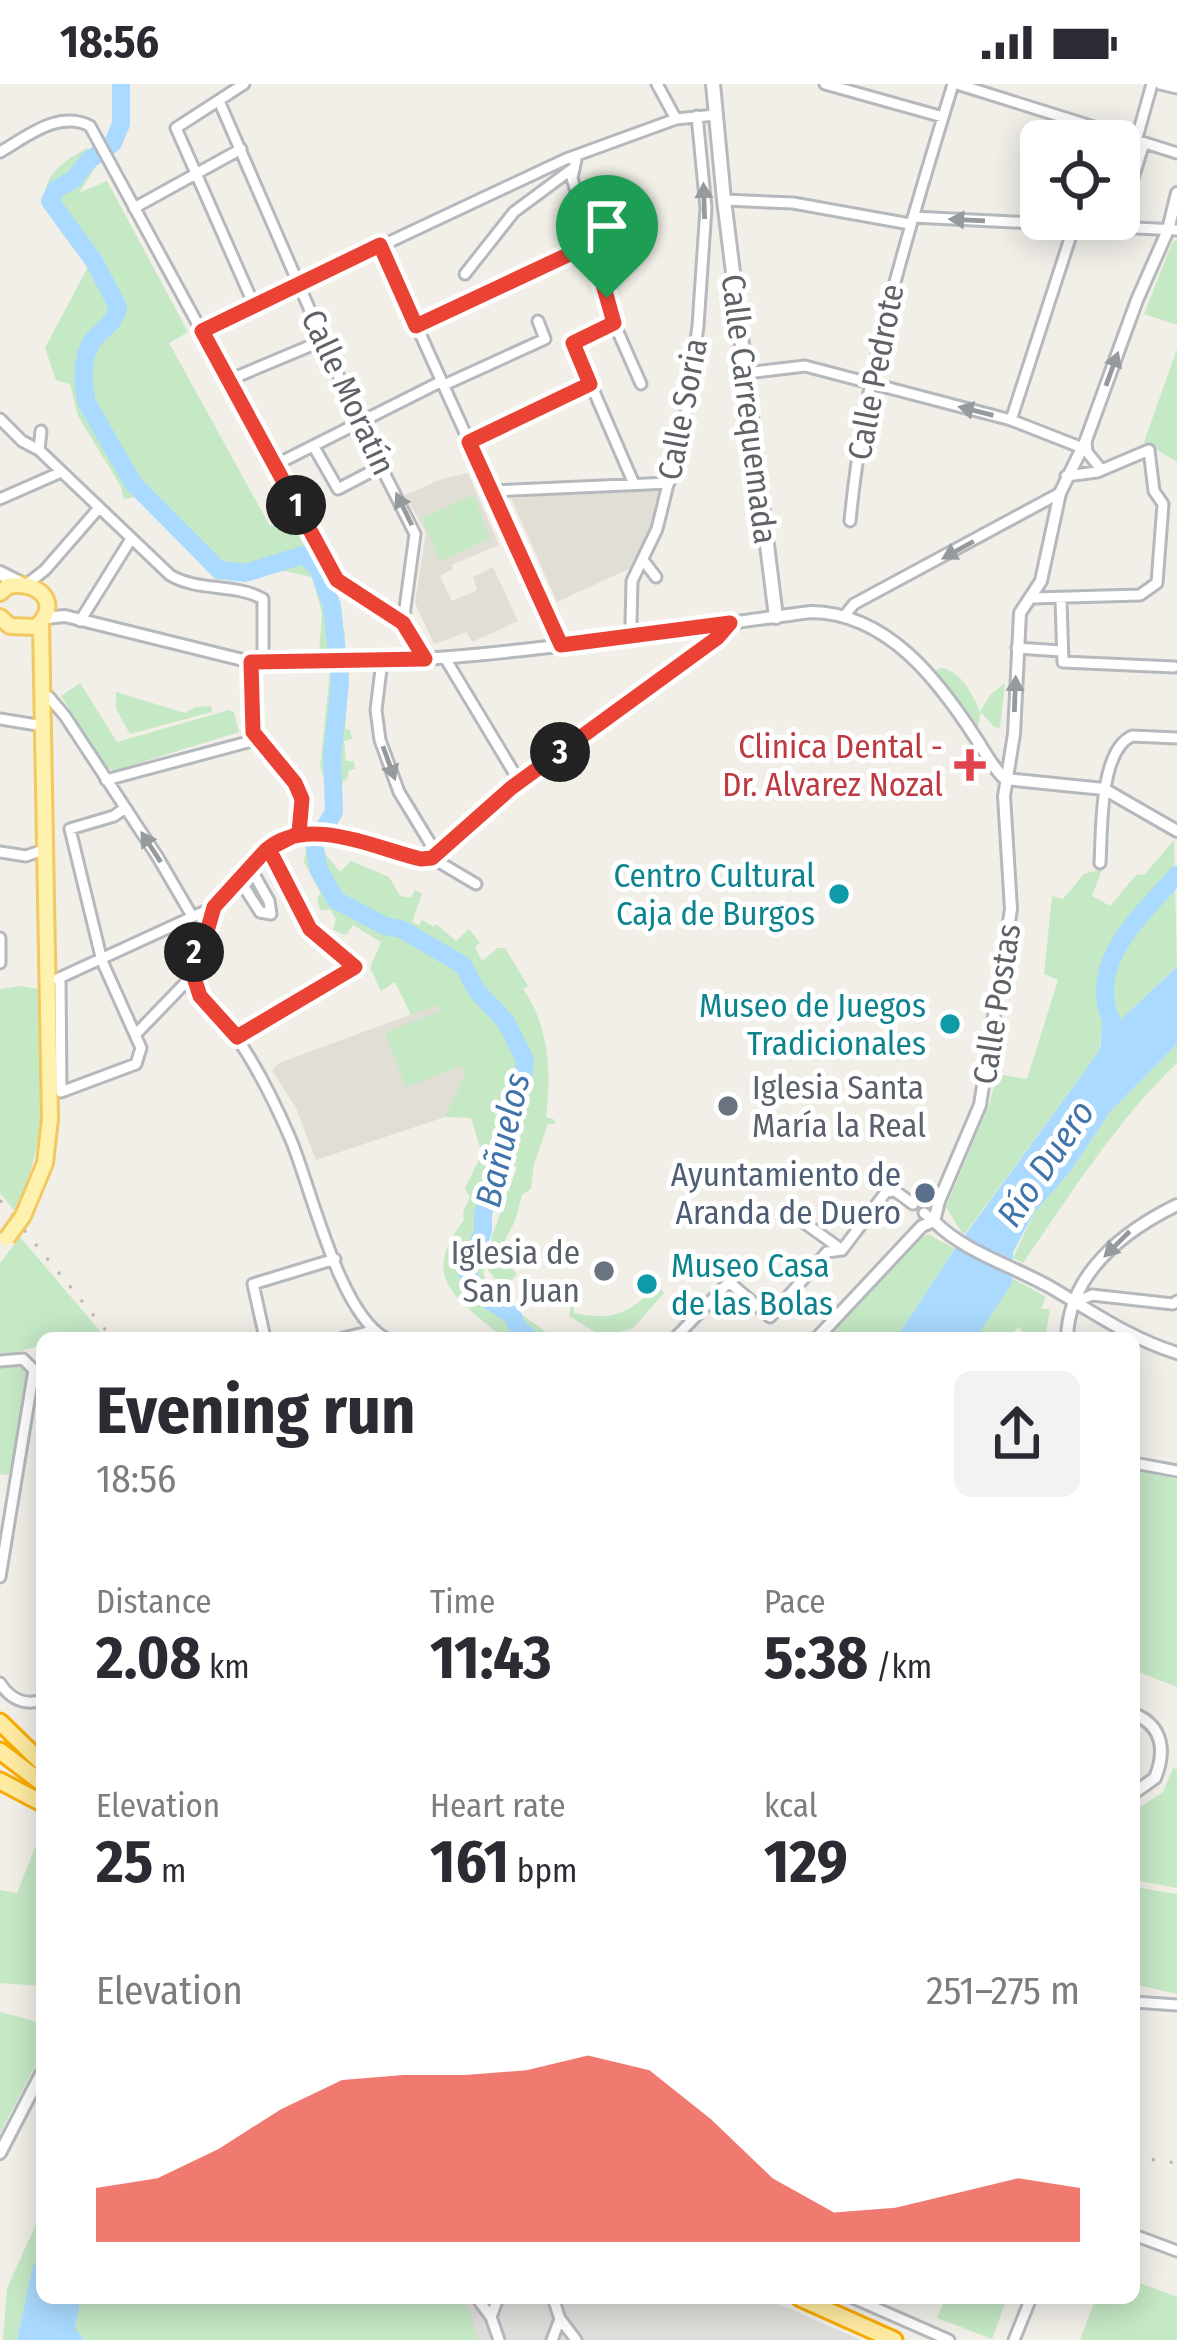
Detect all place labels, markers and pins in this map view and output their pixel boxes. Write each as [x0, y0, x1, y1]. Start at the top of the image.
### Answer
pin [556, 175, 658, 298]
pin: 1 [266, 475, 326, 535]
pin: 3 [530, 722, 590, 782]
place label: Clinica Dental - Dr. Alvarez Nozal [722, 727, 943, 805]
marker: Clinica Dental - Dr. Alvarez Nozal [954, 749, 986, 781]
place label: Centro Cultural Caja de Burgos [613, 856, 815, 934]
marker: Centro Cultural Caja de Burgos [826, 881, 852, 907]
pin: 2 [164, 922, 224, 982]
place label: Museo de Juegos Tradicionales [699, 986, 926, 1064]
marker: Museo de Juegos Tradicionales [937, 1011, 963, 1037]
place label: Iglesia Santa María la Real [752, 1068, 926, 1146]
marker: Iglesia Santa María la Real [715, 1093, 741, 1119]
place label: Ayuntamiento de Aranda de Duero [671, 1155, 901, 1233]
marker: Ayuntamiento de Aranda de Duero [912, 1180, 938, 1206]
place label: Iglesia de San Juan [451, 1233, 580, 1311]
place label: Museo Casa de las Bolas [671, 1246, 833, 1324]
marker: Iglesia de San Juan [591, 1258, 617, 1284]
marker: Museo Casa de las Bolas [634, 1271, 660, 1297]

